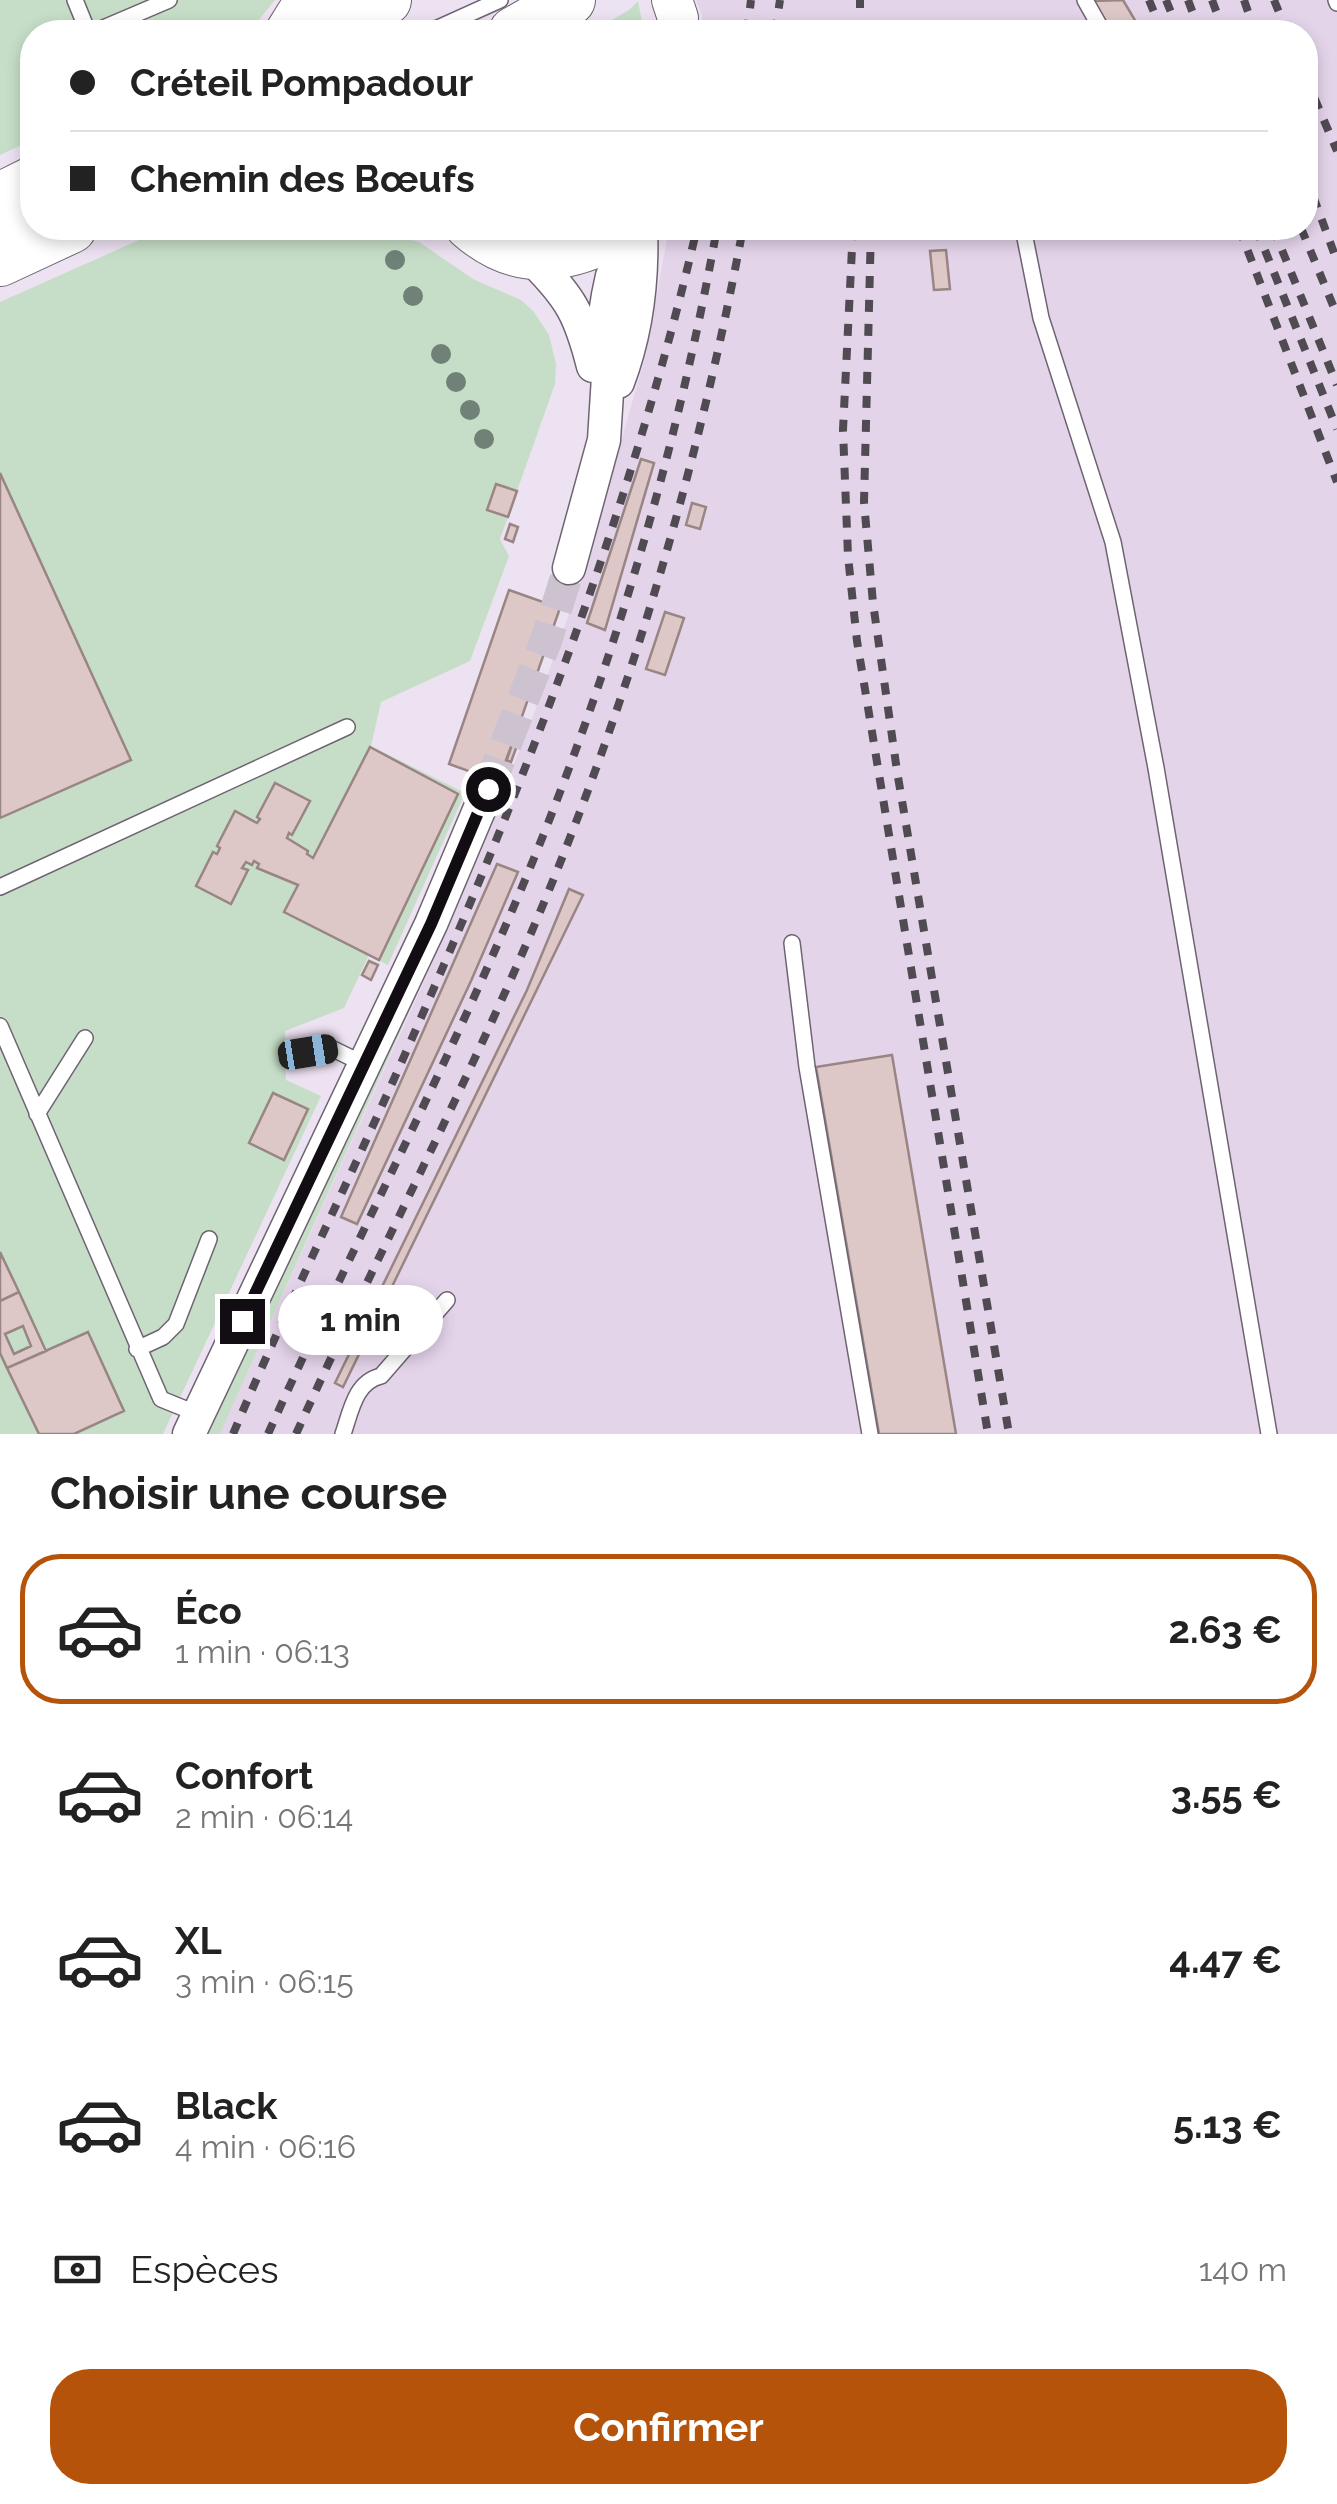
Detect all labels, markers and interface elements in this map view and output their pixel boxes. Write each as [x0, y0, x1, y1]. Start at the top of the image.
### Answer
text: Créteil Pompadour [130, 60, 473, 105]
text: Chemin des Bœufs [130, 156, 475, 201]
route start [466, 767, 511, 812]
car [276, 1032, 340, 1072]
callout: 1 min [277, 1286, 442, 1356]
route end [220, 1299, 265, 1344]
text: 1 min [320, 1301, 401, 1338]
text: Choisir une course [50, 1467, 447, 1520]
icon: car [55, 1584, 145, 1674]
text: Éco [175, 1588, 242, 1633]
text: 2.63 € [1169, 1607, 1282, 1652]
text: 1 min · 06:13 [175, 1633, 350, 1670]
icon: car [55, 1749, 145, 1839]
text: Confort [175, 1753, 313, 1798]
text: 3.55 € [1171, 1772, 1282, 1817]
text: 2 min · 06:14 [175, 1798, 353, 1835]
icon: car [55, 1914, 145, 2004]
text: XL [175, 1918, 222, 1963]
text: 4.47 € [1169, 1937, 1282, 1982]
text: 3 min · 06:15 [175, 1963, 354, 2000]
icon: car [55, 2079, 145, 2169]
text: Black [175, 2083, 277, 2128]
text: 5.13 € [1173, 2102, 1282, 2147]
text: 4 min · 06:16 [175, 2128, 356, 2165]
icon: cash [50, 2242, 105, 2297]
text: Espèces [130, 2247, 279, 2292]
text: 140 m [1199, 2251, 1287, 2288]
button: Confirmer [50, 2369, 1287, 2484]

